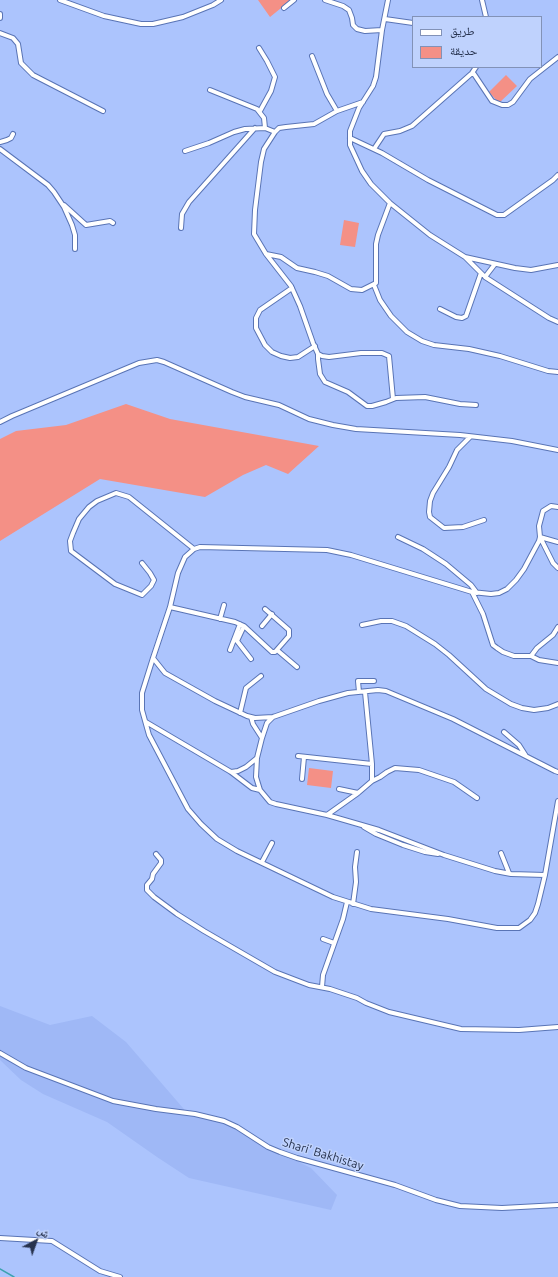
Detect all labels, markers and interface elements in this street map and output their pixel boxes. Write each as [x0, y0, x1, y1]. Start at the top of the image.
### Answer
legend [412, 16, 542, 68]
text: طريق [450, 24, 475, 37]
text: حديقة [450, 44, 478, 57]
street label: Shari' Bakhistay [281, 1135, 365, 1173]
north arrow [16, 1221, 56, 1261]
text: ش [36, 1224, 52, 1240]

